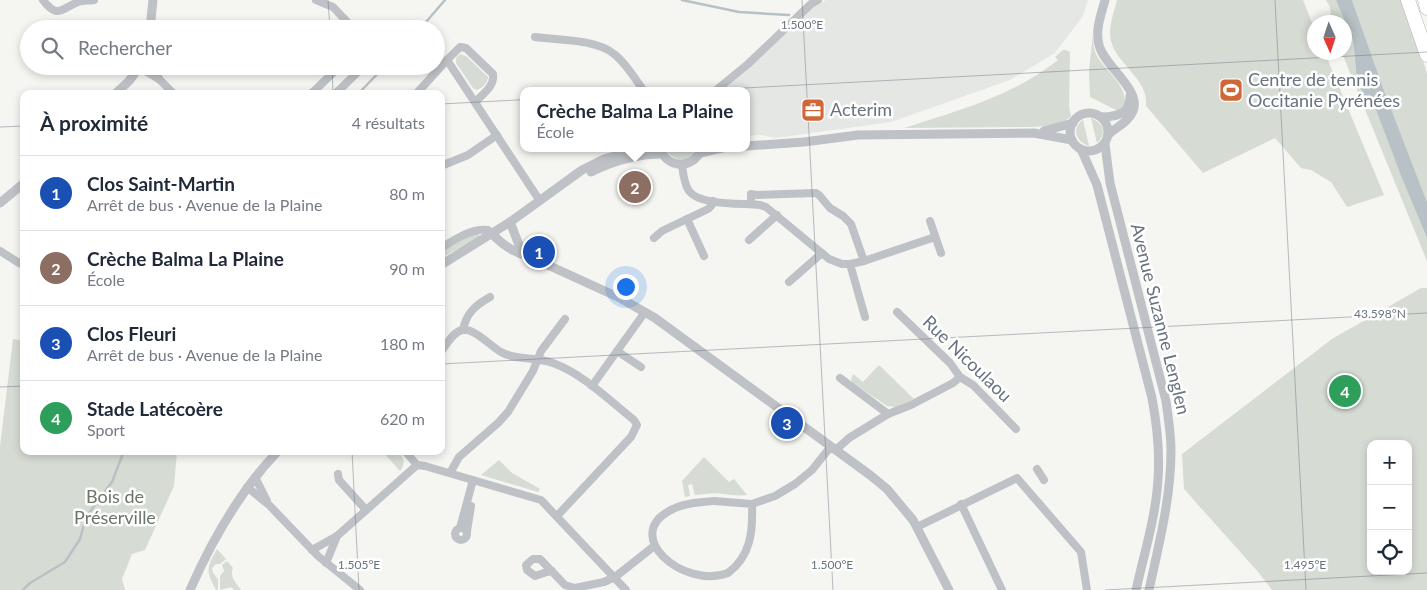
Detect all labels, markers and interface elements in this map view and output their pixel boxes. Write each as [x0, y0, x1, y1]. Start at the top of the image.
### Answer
north arrow [1307, 15, 1352, 60]
text: 1.500°E [781, 17, 823, 32]
search box [20, 20, 445, 75]
icon: search [38, 34, 66, 62]
text: Rechercher [78, 36, 172, 59]
place label: Centre de tennis Occitanie Pyrénées [1248, 68, 1400, 111]
sports icon: Centre de tennis Occitanie Pyrénées [1218, 77, 1244, 103]
popup [520, 87, 750, 152]
office icon: Acterim [800, 97, 826, 123]
place label: Acterim [830, 98, 892, 120]
text: Crèche Balma La Plaine [537, 99, 733, 122]
text: À proximité [40, 110, 148, 135]
text: 4 résultats [352, 113, 425, 132]
text: École [537, 122, 574, 141]
pin: 2 [619, 168, 651, 206]
text: Clos Saint-Martin [87, 172, 235, 195]
text: 1 [51, 184, 61, 203]
text: 80 m [389, 184, 425, 203]
text: Arrêt de bus · Avenue de la Plaine [87, 195, 322, 214]
street label: Avenue Suzanne Lenglen [1127, 221, 1195, 417]
pin: 1 [523, 233, 555, 271]
text: Crèche Balma La Plaine [87, 247, 284, 270]
text: 2 [51, 259, 61, 278]
text: 90 m [389, 259, 425, 278]
text: École [87, 270, 125, 289]
your location [613, 274, 639, 300]
text: 43.598°N [1354, 306, 1406, 321]
street label: Rue Nicoulaou [919, 310, 1017, 406]
text: Clos Fleuri [87, 322, 176, 345]
text: 3 [51, 334, 61, 353]
text: 180 m [380, 334, 425, 353]
text: Arrêt de bus · Avenue de la Plaine [87, 345, 322, 364]
pin: 4 [1329, 372, 1361, 410]
text: Stade Latécoère [87, 397, 223, 420]
pin: 3 [771, 404, 803, 442]
text: 4 [51, 409, 61, 428]
text: 620 m [380, 409, 425, 428]
text: Sport [87, 420, 125, 439]
map controls [1367, 440, 1412, 575]
button: + [1367, 440, 1412, 485]
park label: Bois de Préserville [74, 485, 156, 528]
button: − [1367, 485, 1412, 530]
button: locate [1367, 530, 1412, 575]
text: 1.505°E [338, 557, 380, 572]
text: 1.500°E [811, 557, 853, 572]
text: 1.495°E [1284, 557, 1326, 572]

